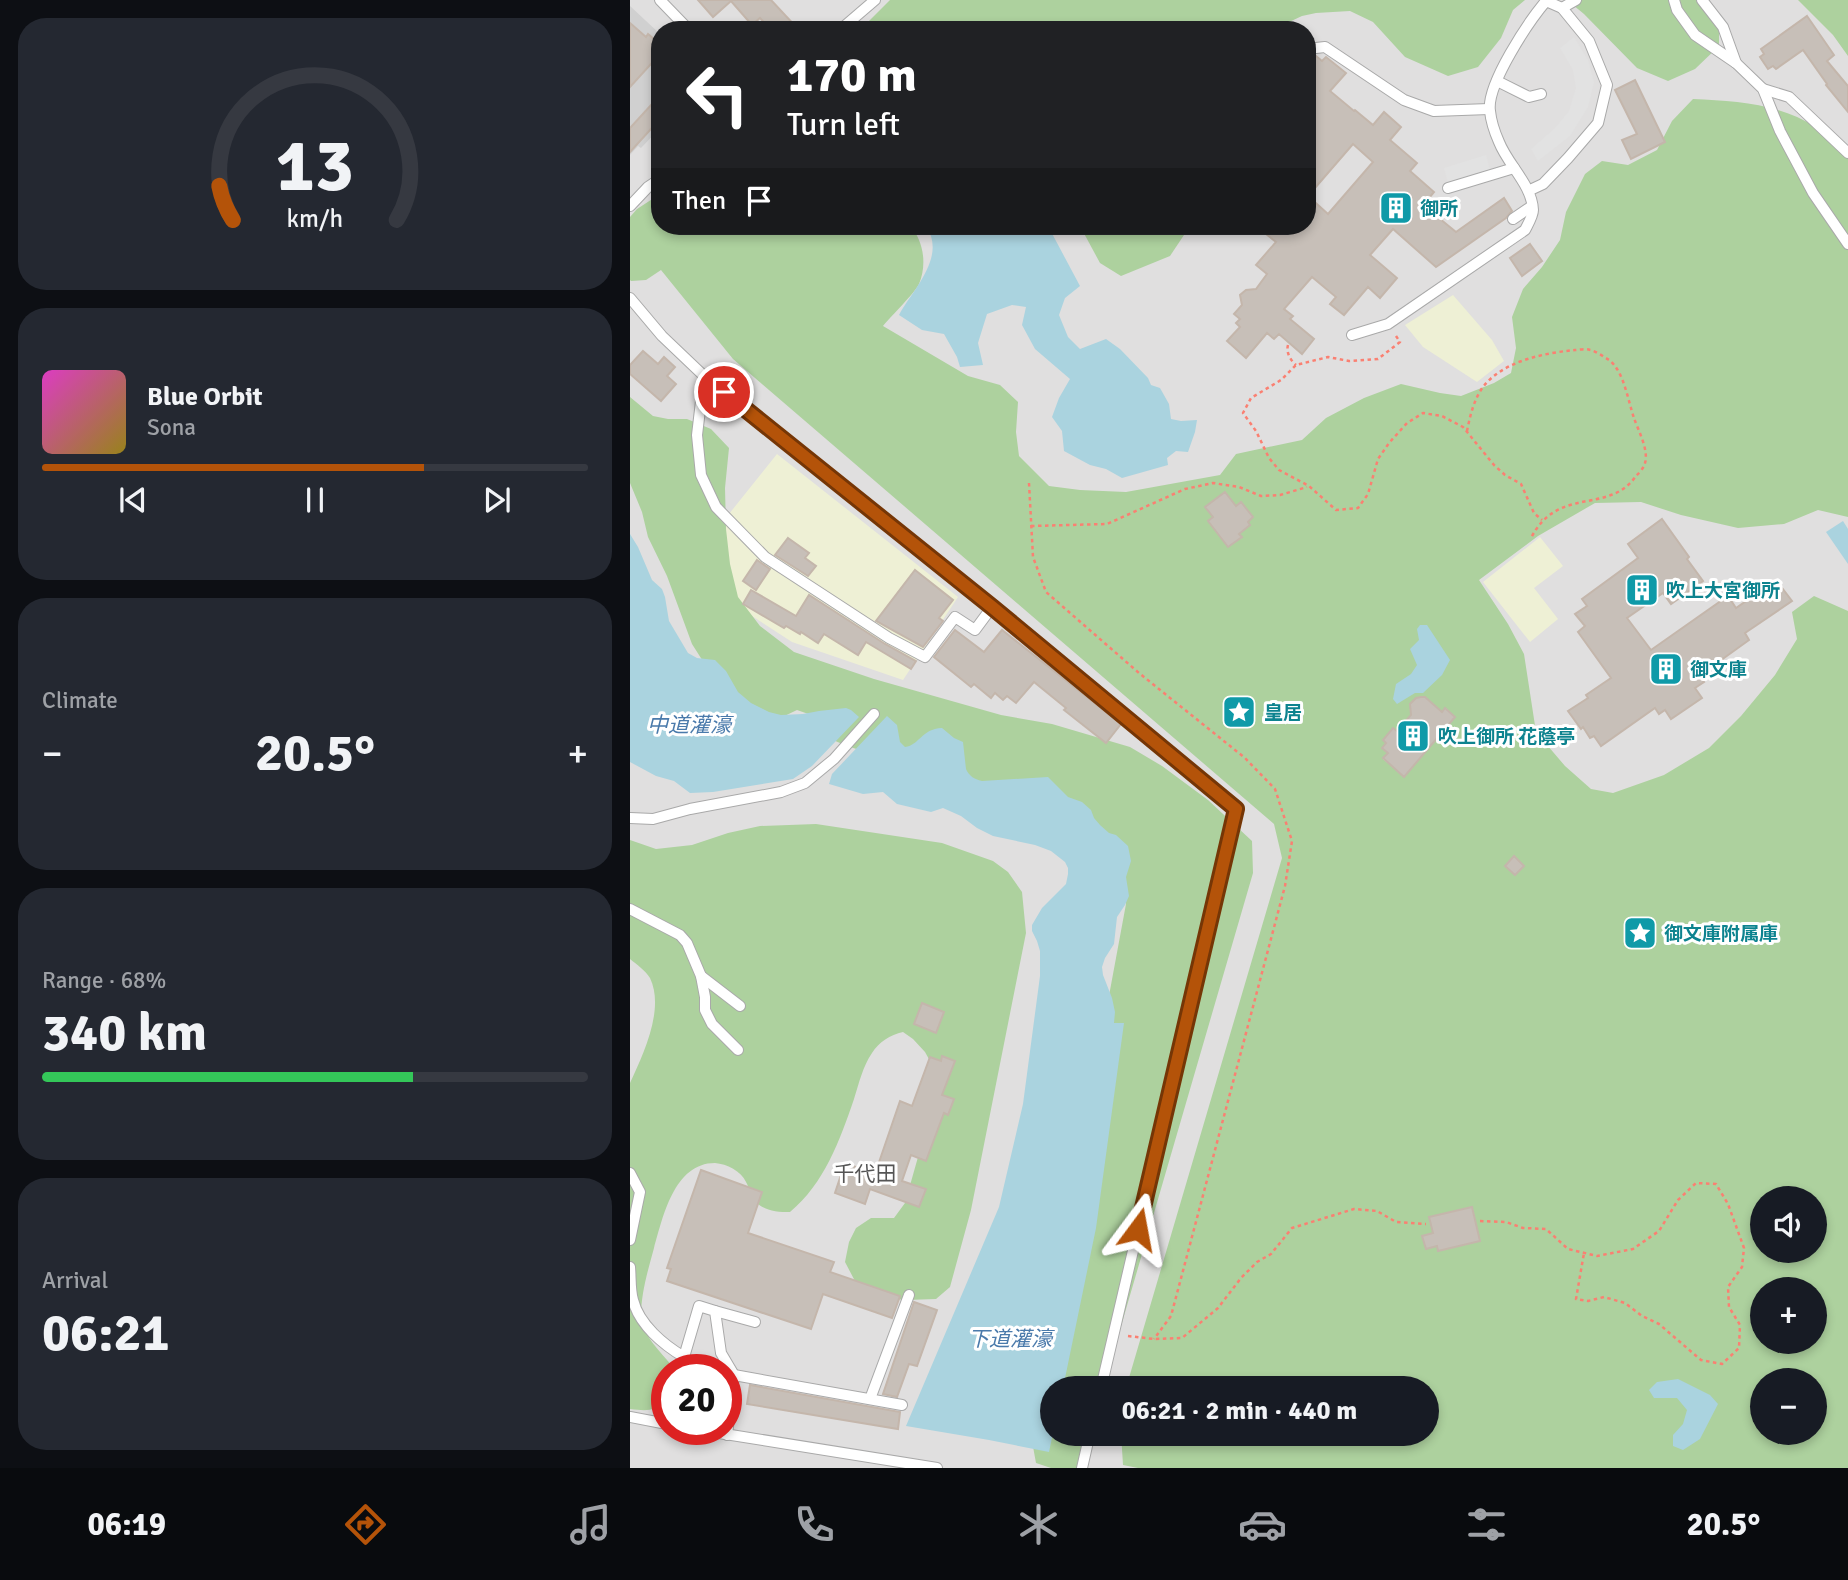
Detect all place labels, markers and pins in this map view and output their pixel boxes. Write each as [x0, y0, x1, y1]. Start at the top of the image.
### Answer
building icon: 御所 [1377, 189, 1415, 227]
place label: 御所 [1420, 197, 1458, 221]
pin [694, 362, 754, 422]
building icon: 吹上大宮御所 [1623, 571, 1661, 609]
place label: 吹上大宮御所 [1666, 579, 1780, 603]
building icon: 御文庫 [1647, 650, 1685, 688]
place label: 御文庫 [1690, 658, 1747, 682]
place icon: 皇居 [1220, 693, 1258, 731]
place label: 皇居 [1264, 701, 1302, 725]
building icon: 吹上御所 花蔭亭 [1394, 717, 1432, 755]
place label: 吹上御所 花蔭亭 [1438, 725, 1575, 749]
place icon: 御文庫附属庫 [1621, 914, 1659, 952]
place label: 御文庫附属庫 [1664, 922, 1778, 946]

